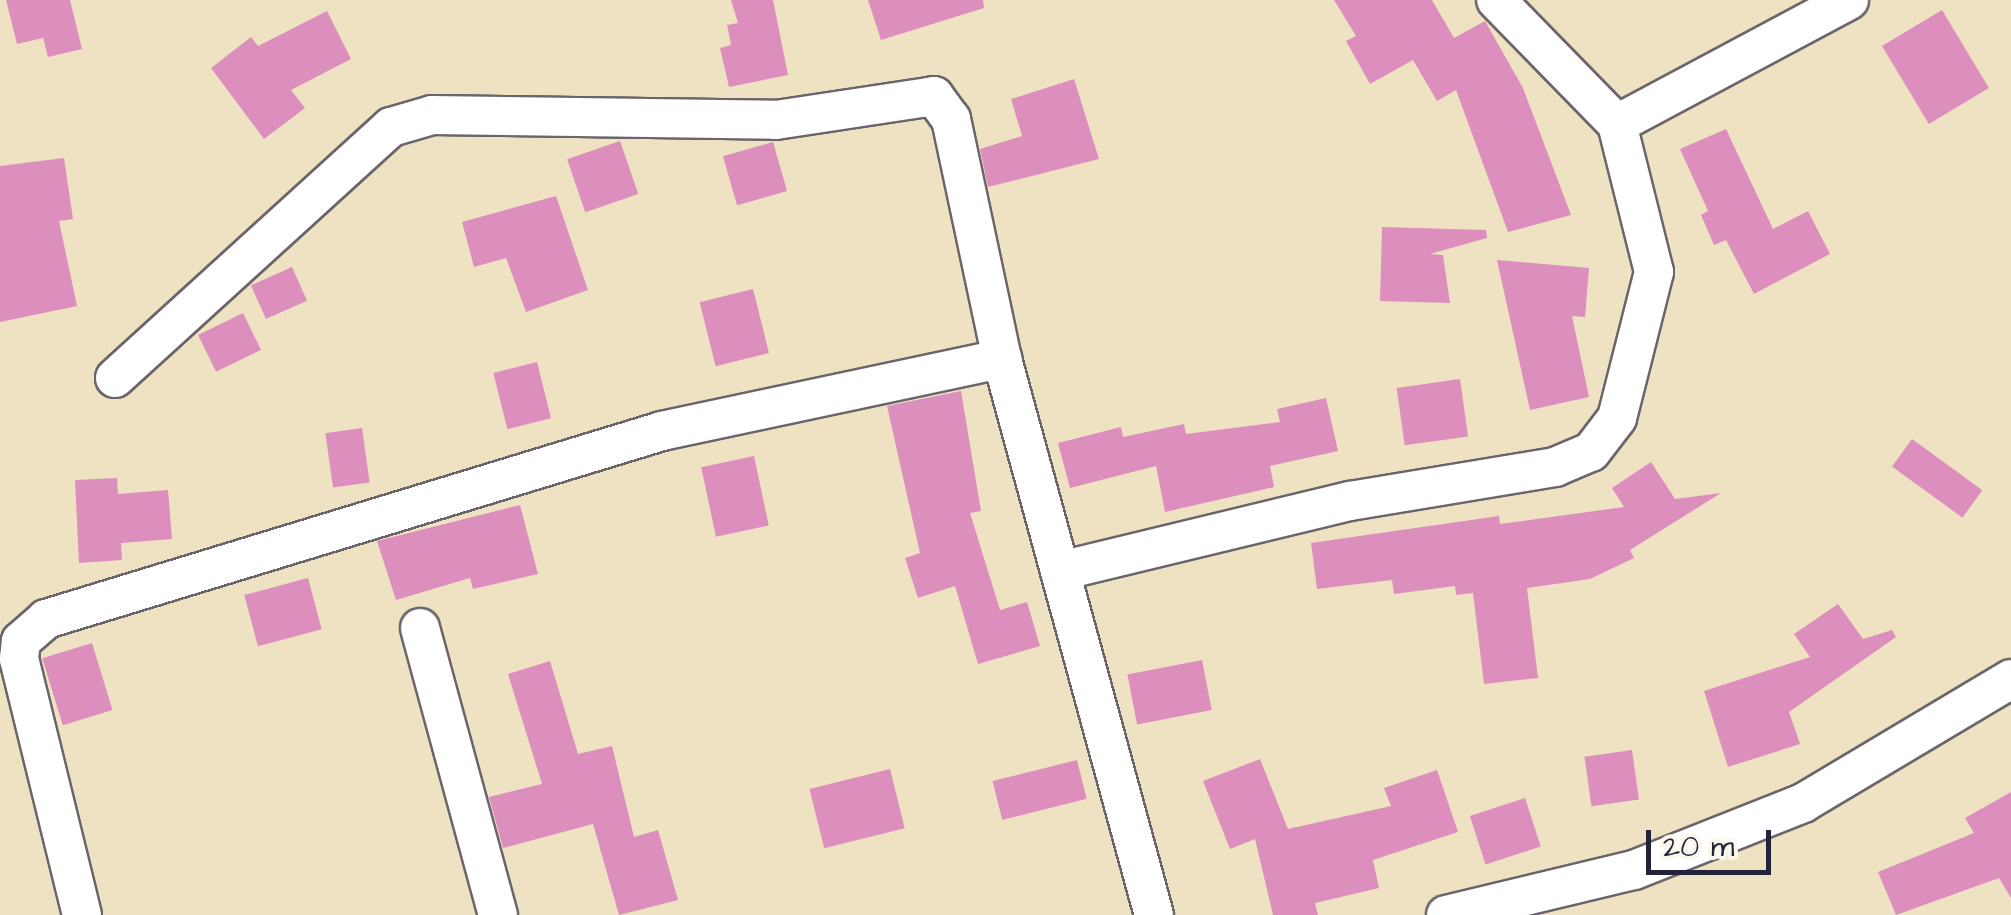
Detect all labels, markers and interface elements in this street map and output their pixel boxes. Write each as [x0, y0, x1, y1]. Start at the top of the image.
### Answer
scale bar [1651, 810, 1776, 872]
text: 20 m [1663, 826, 1734, 868]

